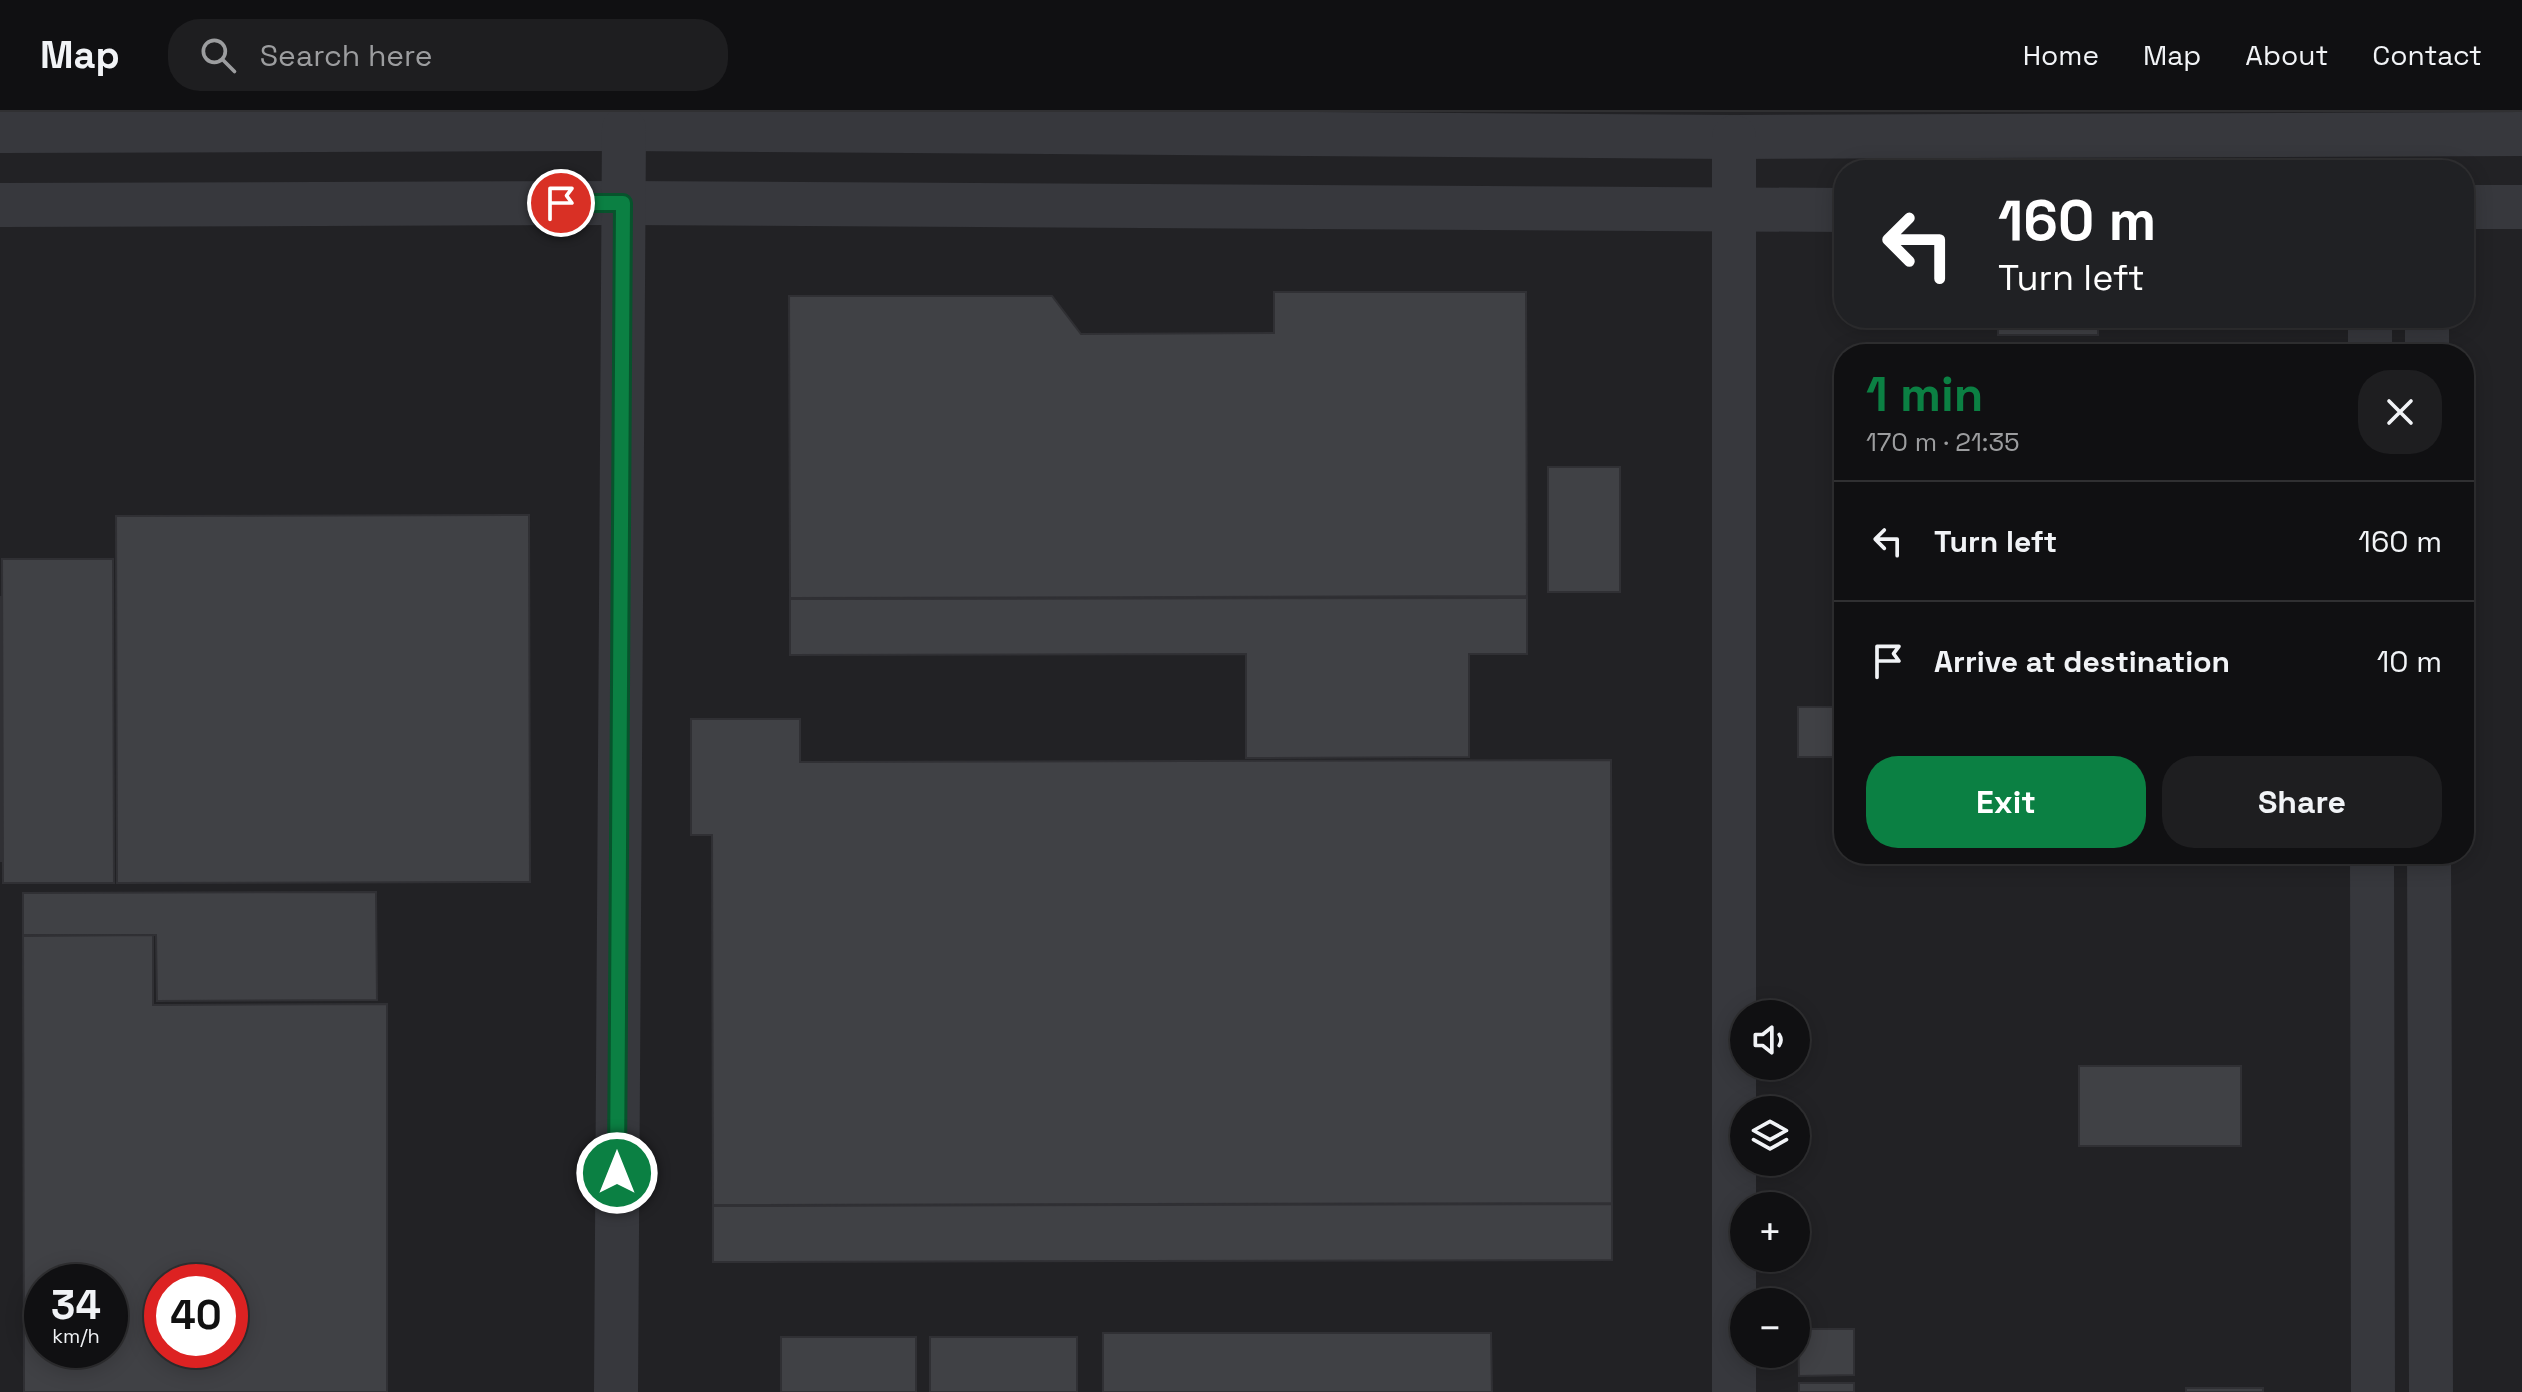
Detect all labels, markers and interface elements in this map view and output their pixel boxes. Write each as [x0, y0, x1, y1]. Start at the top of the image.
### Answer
search box [168, 19, 728, 91]
text: Map [40, 31, 120, 79]
icon: search [196, 33, 240, 77]
text: Search here [260, 36, 433, 75]
text: Home [2023, 37, 2099, 73]
text: Map [2143, 37, 2201, 73]
text: About [2245, 37, 2328, 73]
text: Contact [2372, 37, 2482, 73]
pin [527, 169, 595, 237]
icon: arrive [539, 181, 583, 225]
text: 160 m [1998, 185, 2156, 256]
icon: left [1866, 192, 1970, 296]
text: Turn left [1998, 255, 2145, 301]
text: 1 min [1866, 364, 1983, 425]
button: close [2358, 370, 2442, 454]
text: 170 m · 21:35 [1866, 425, 2020, 459]
icon: left [1866, 519, 1910, 563]
text: Turn left [1934, 522, 2057, 561]
text: 160 m [2358, 522, 2442, 561]
icon: arrive [1866, 639, 1910, 683]
text: Arrive at destination [1934, 642, 2230, 681]
text: 10 m [2377, 642, 2442, 681]
button: Exit [1866, 756, 2146, 848]
button: Share [2162, 756, 2442, 848]
map controls [1730, 1000, 1810, 1368]
button: sound [1730, 1000, 1810, 1080]
button: layers [1730, 1096, 1810, 1176]
position arrow [575, 1131, 659, 1215]
button: + [1730, 1192, 1810, 1272]
speed limit sign: 40 [144, 1264, 248, 1368]
text: 34 [51, 1280, 101, 1331]
button: − [1730, 1288, 1810, 1368]
text: km/h [52, 1323, 100, 1349]

